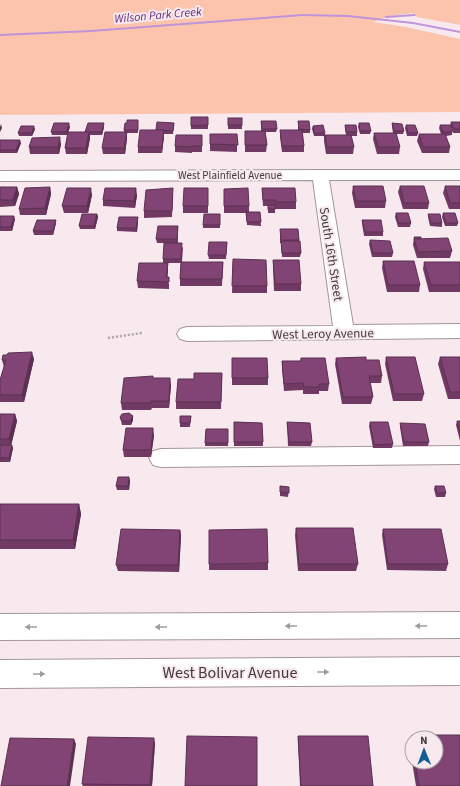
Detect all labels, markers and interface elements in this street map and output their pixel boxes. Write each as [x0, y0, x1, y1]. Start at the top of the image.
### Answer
water label: Wilson Park Creek [114, 3, 203, 28]
street label: West Plainfield Avenue [178, 168, 283, 183]
street label: South 16th Street [315, 206, 347, 303]
street label: West Leroy Avenue [272, 324, 374, 344]
one-way arrow [415, 622, 427, 629]
one-way arrow [284, 623, 297, 629]
one-way arrow [24, 624, 37, 630]
one-way arrow [154, 624, 167, 630]
street label: West Bolivar Avenue [163, 662, 297, 684]
one-way arrow [317, 669, 330, 675]
one-way arrow [33, 671, 46, 677]
north arrow [404, 730, 444, 770]
text: N [420, 733, 428, 748]

